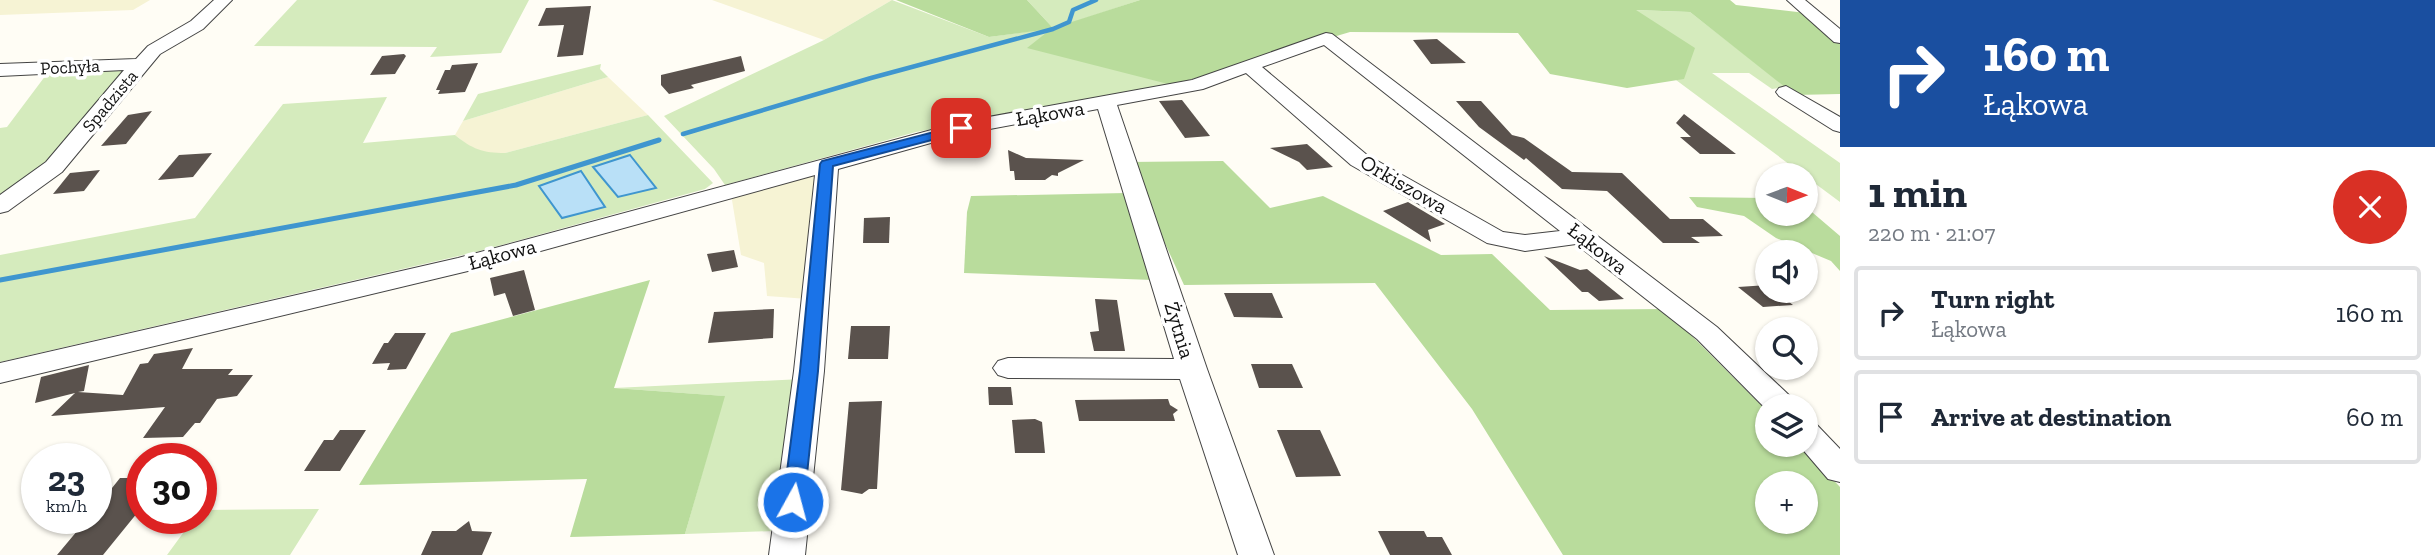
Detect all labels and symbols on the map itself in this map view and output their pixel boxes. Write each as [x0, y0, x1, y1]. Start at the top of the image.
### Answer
street label: Pochyła [40, 54, 101, 80]
street label: Spadzista [78, 65, 143, 137]
street label: Łąkowa [1014, 95, 1086, 131]
pin [931, 98, 991, 158]
street label: Orkiszowa [1356, 149, 1452, 219]
north arrow [1755, 163, 1818, 226]
street label: Łąkowa [1563, 217, 1633, 279]
street label: Łąkowa [465, 233, 539, 275]
street label: Żytnia [1160, 299, 1200, 361]
speed limit sign: 30 [126, 443, 217, 534]
position arrow [756, 465, 830, 539]

